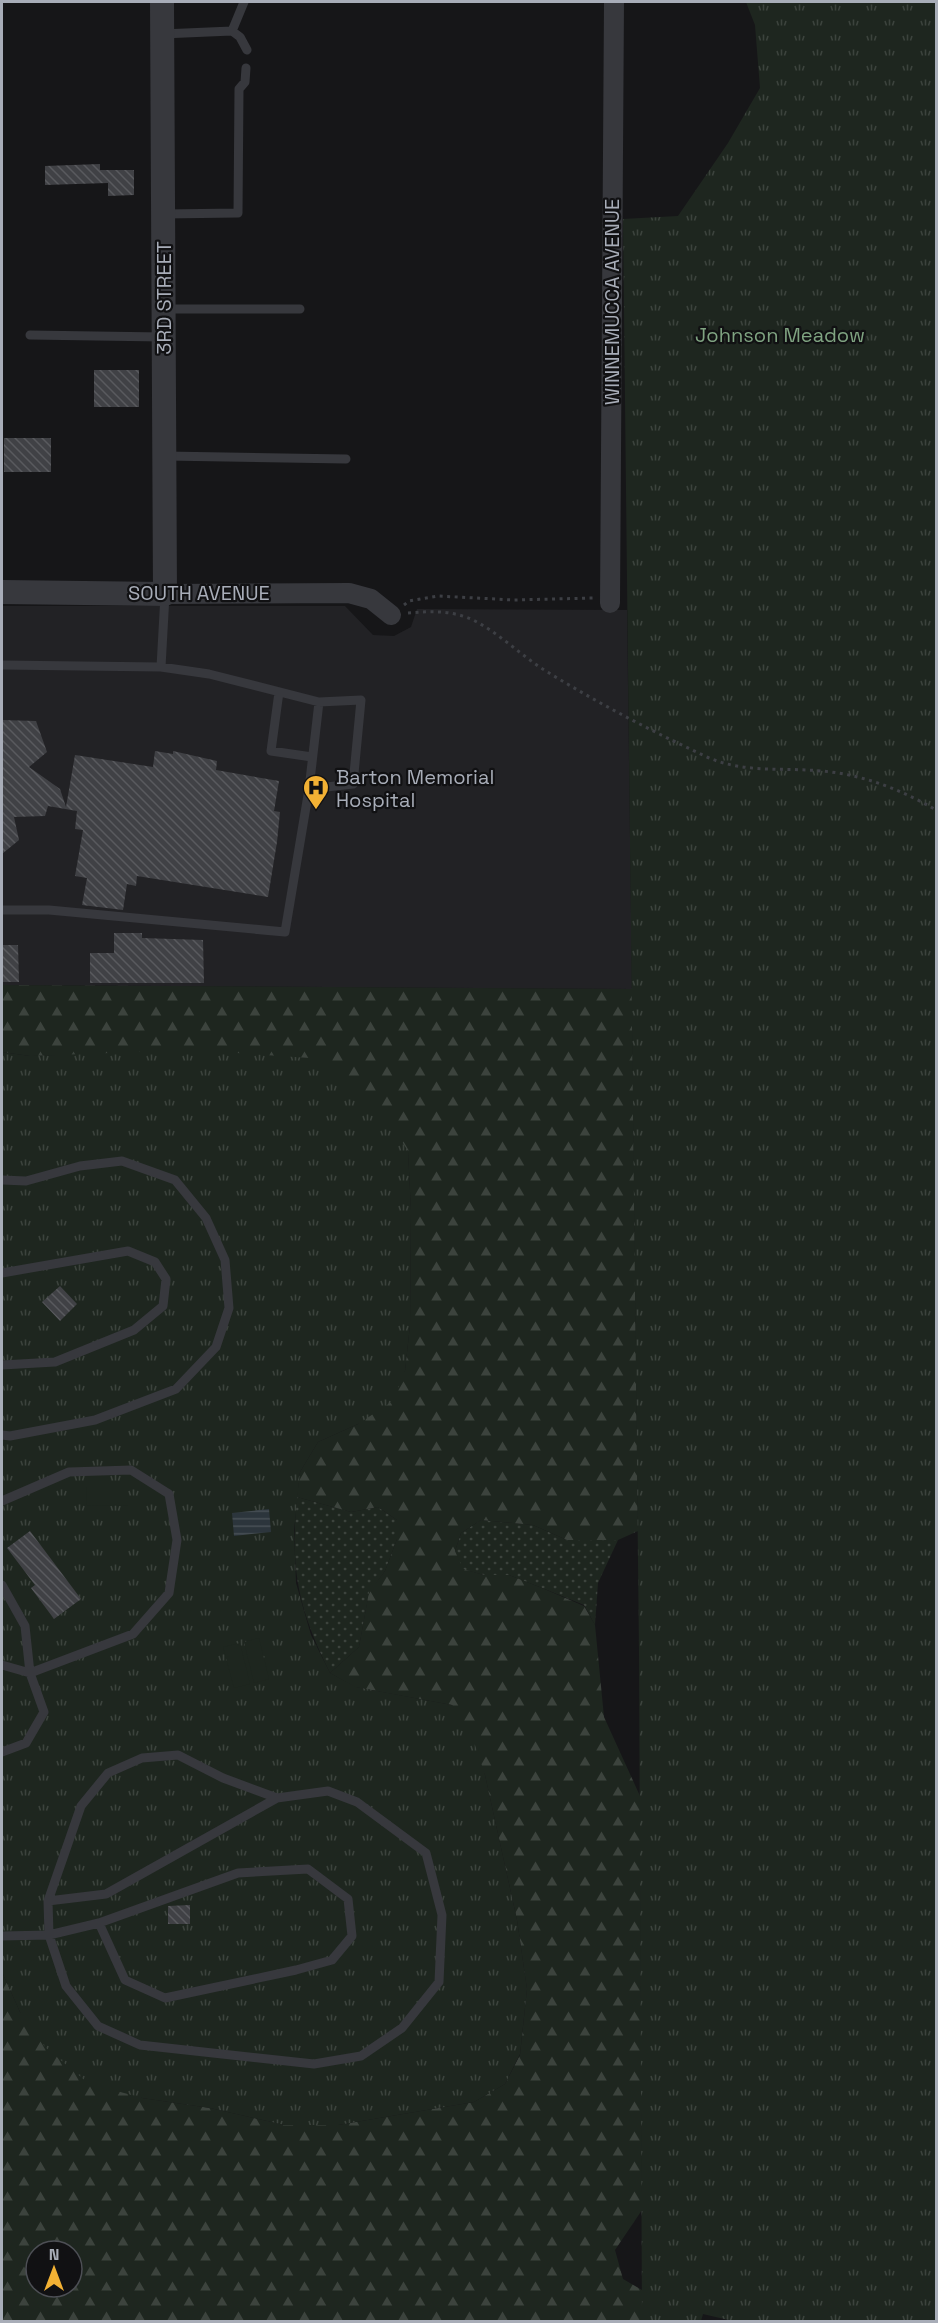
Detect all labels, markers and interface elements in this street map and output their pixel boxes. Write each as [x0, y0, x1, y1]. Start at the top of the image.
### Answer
street label: WINNEMUCCA AVENUE [599, 199, 625, 405]
street label: 3RD STREET [151, 241, 177, 355]
park label: Johnson Meadow [695, 322, 865, 348]
street label: SOUTH AVENUE [128, 580, 270, 606]
place label: Barton Memorial Hospital [336, 764, 494, 813]
hospital icon: Barton Memorial Hospital [301, 773, 331, 811]
north arrow [24, 2239, 84, 2299]
text: N [49, 2244, 59, 2265]

